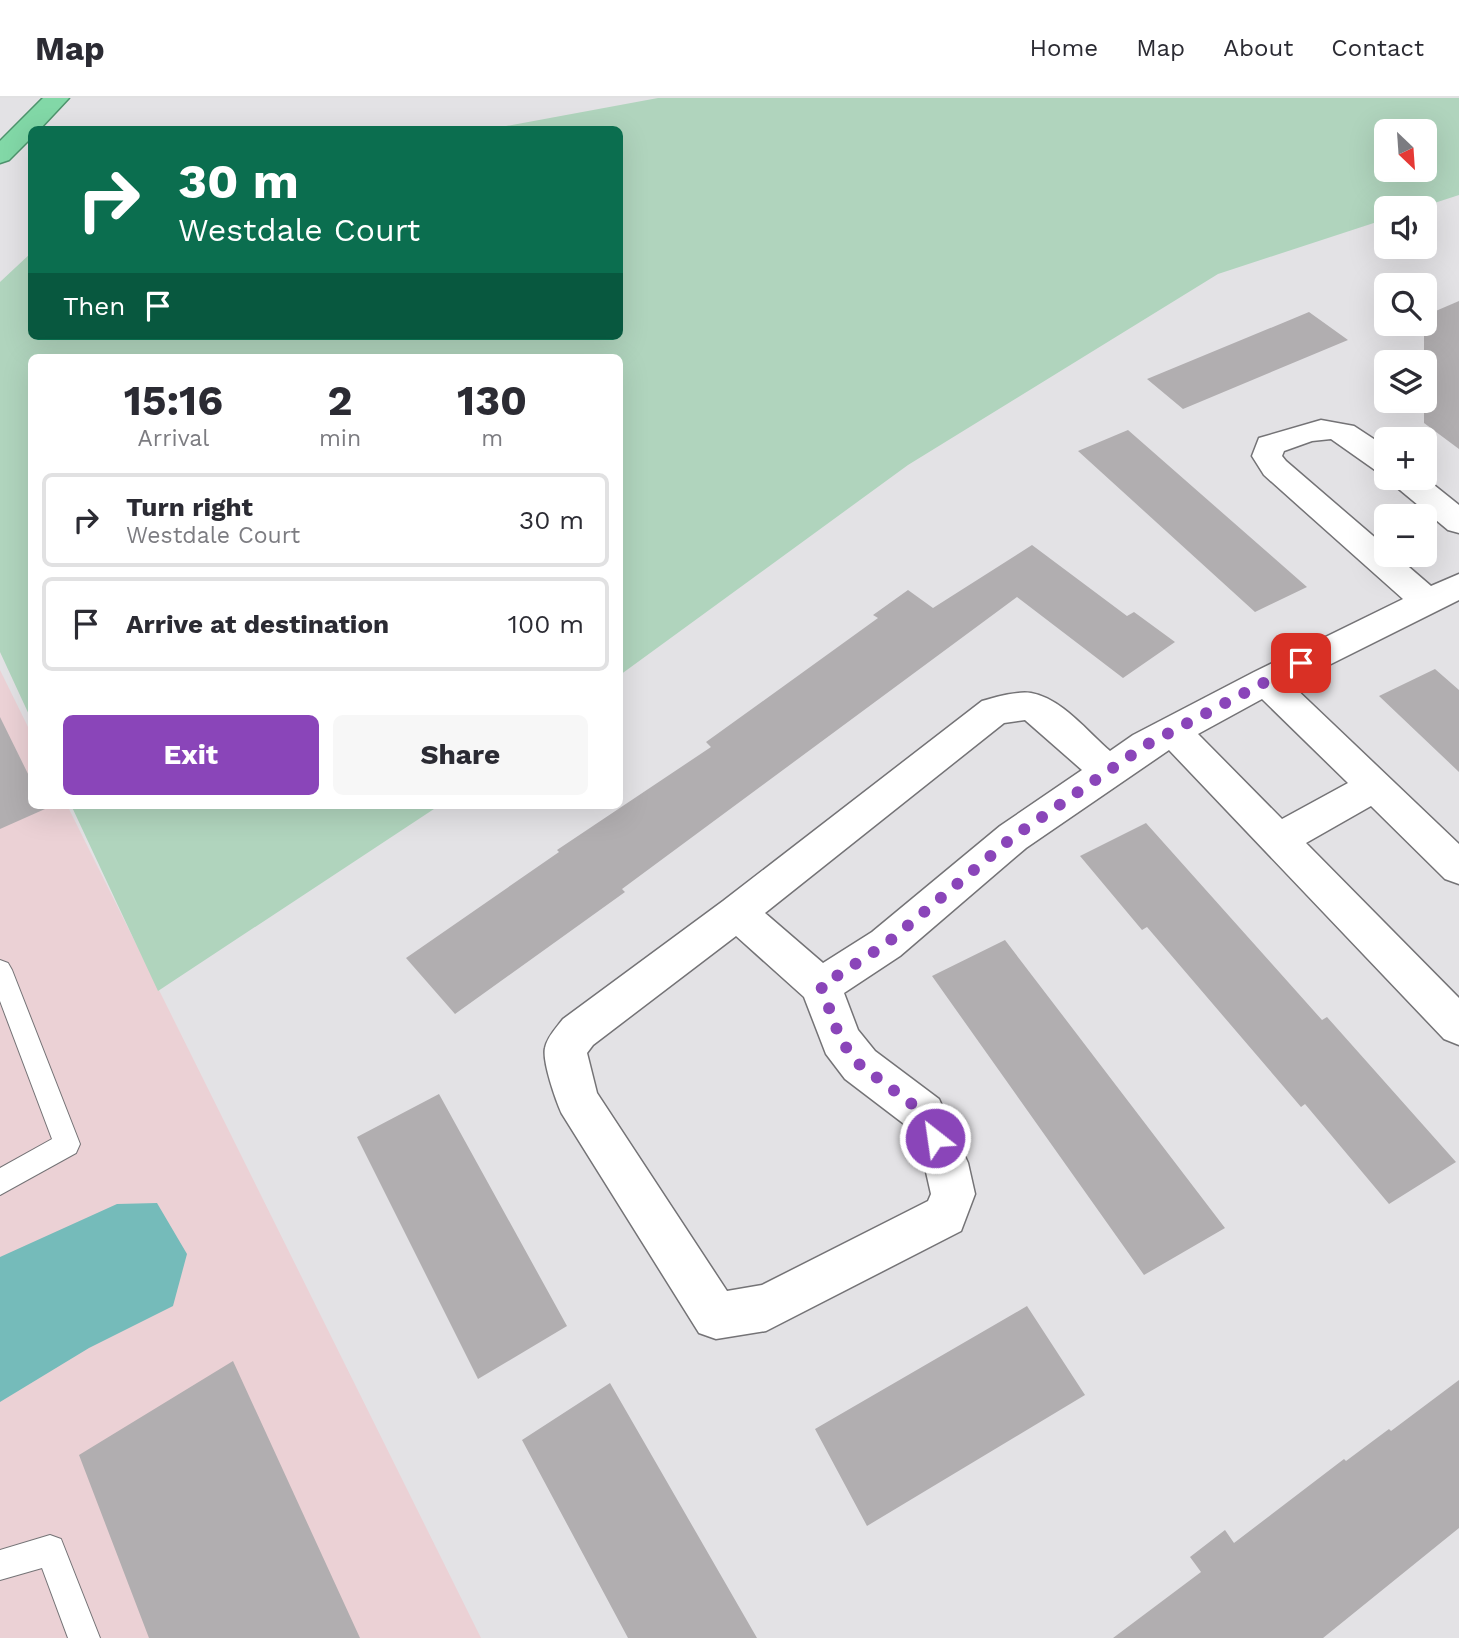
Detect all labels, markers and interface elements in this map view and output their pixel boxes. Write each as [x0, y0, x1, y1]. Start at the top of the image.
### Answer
text: Map [35, 29, 105, 68]
text: Home [1030, 34, 1098, 62]
text: Map [1136, 34, 1185, 62]
text: About [1223, 34, 1293, 62]
text: Contact [1331, 34, 1424, 62]
north arrow [1374, 119, 1437, 182]
map controls [1374, 119, 1437, 567]
text: 30 m [178, 152, 299, 210]
icon: right [63, 154, 154, 245]
button: sound [1374, 196, 1437, 259]
text: Westdale Court [178, 211, 420, 249]
button: search [1374, 273, 1437, 336]
icon: arrive [139, 287, 177, 325]
text: Then [63, 291, 125, 321]
button: layers [1374, 350, 1437, 413]
text: 15:16 [124, 376, 223, 425]
text: 2 [328, 376, 353, 425]
text: 130 [457, 376, 527, 425]
text: Arrival [138, 425, 209, 452]
text: min [319, 425, 361, 452]
text: m [481, 425, 503, 452]
button: + [1374, 427, 1437, 490]
text: Turn right [126, 492, 253, 522]
icon: right [67, 501, 105, 539]
button: − [1374, 504, 1437, 567]
text: 30 m [519, 505, 584, 535]
text: Westdale Court [126, 522, 300, 549]
icon: arrive [67, 605, 105, 643]
text: Arrive at destination [126, 609, 389, 639]
text: 100 m [508, 609, 584, 639]
pin [1271, 633, 1331, 693]
icon: arrive [1282, 644, 1320, 682]
button: Exit [63, 715, 319, 795]
button: Share [333, 715, 588, 795]
position arrow [898, 1101, 972, 1175]

